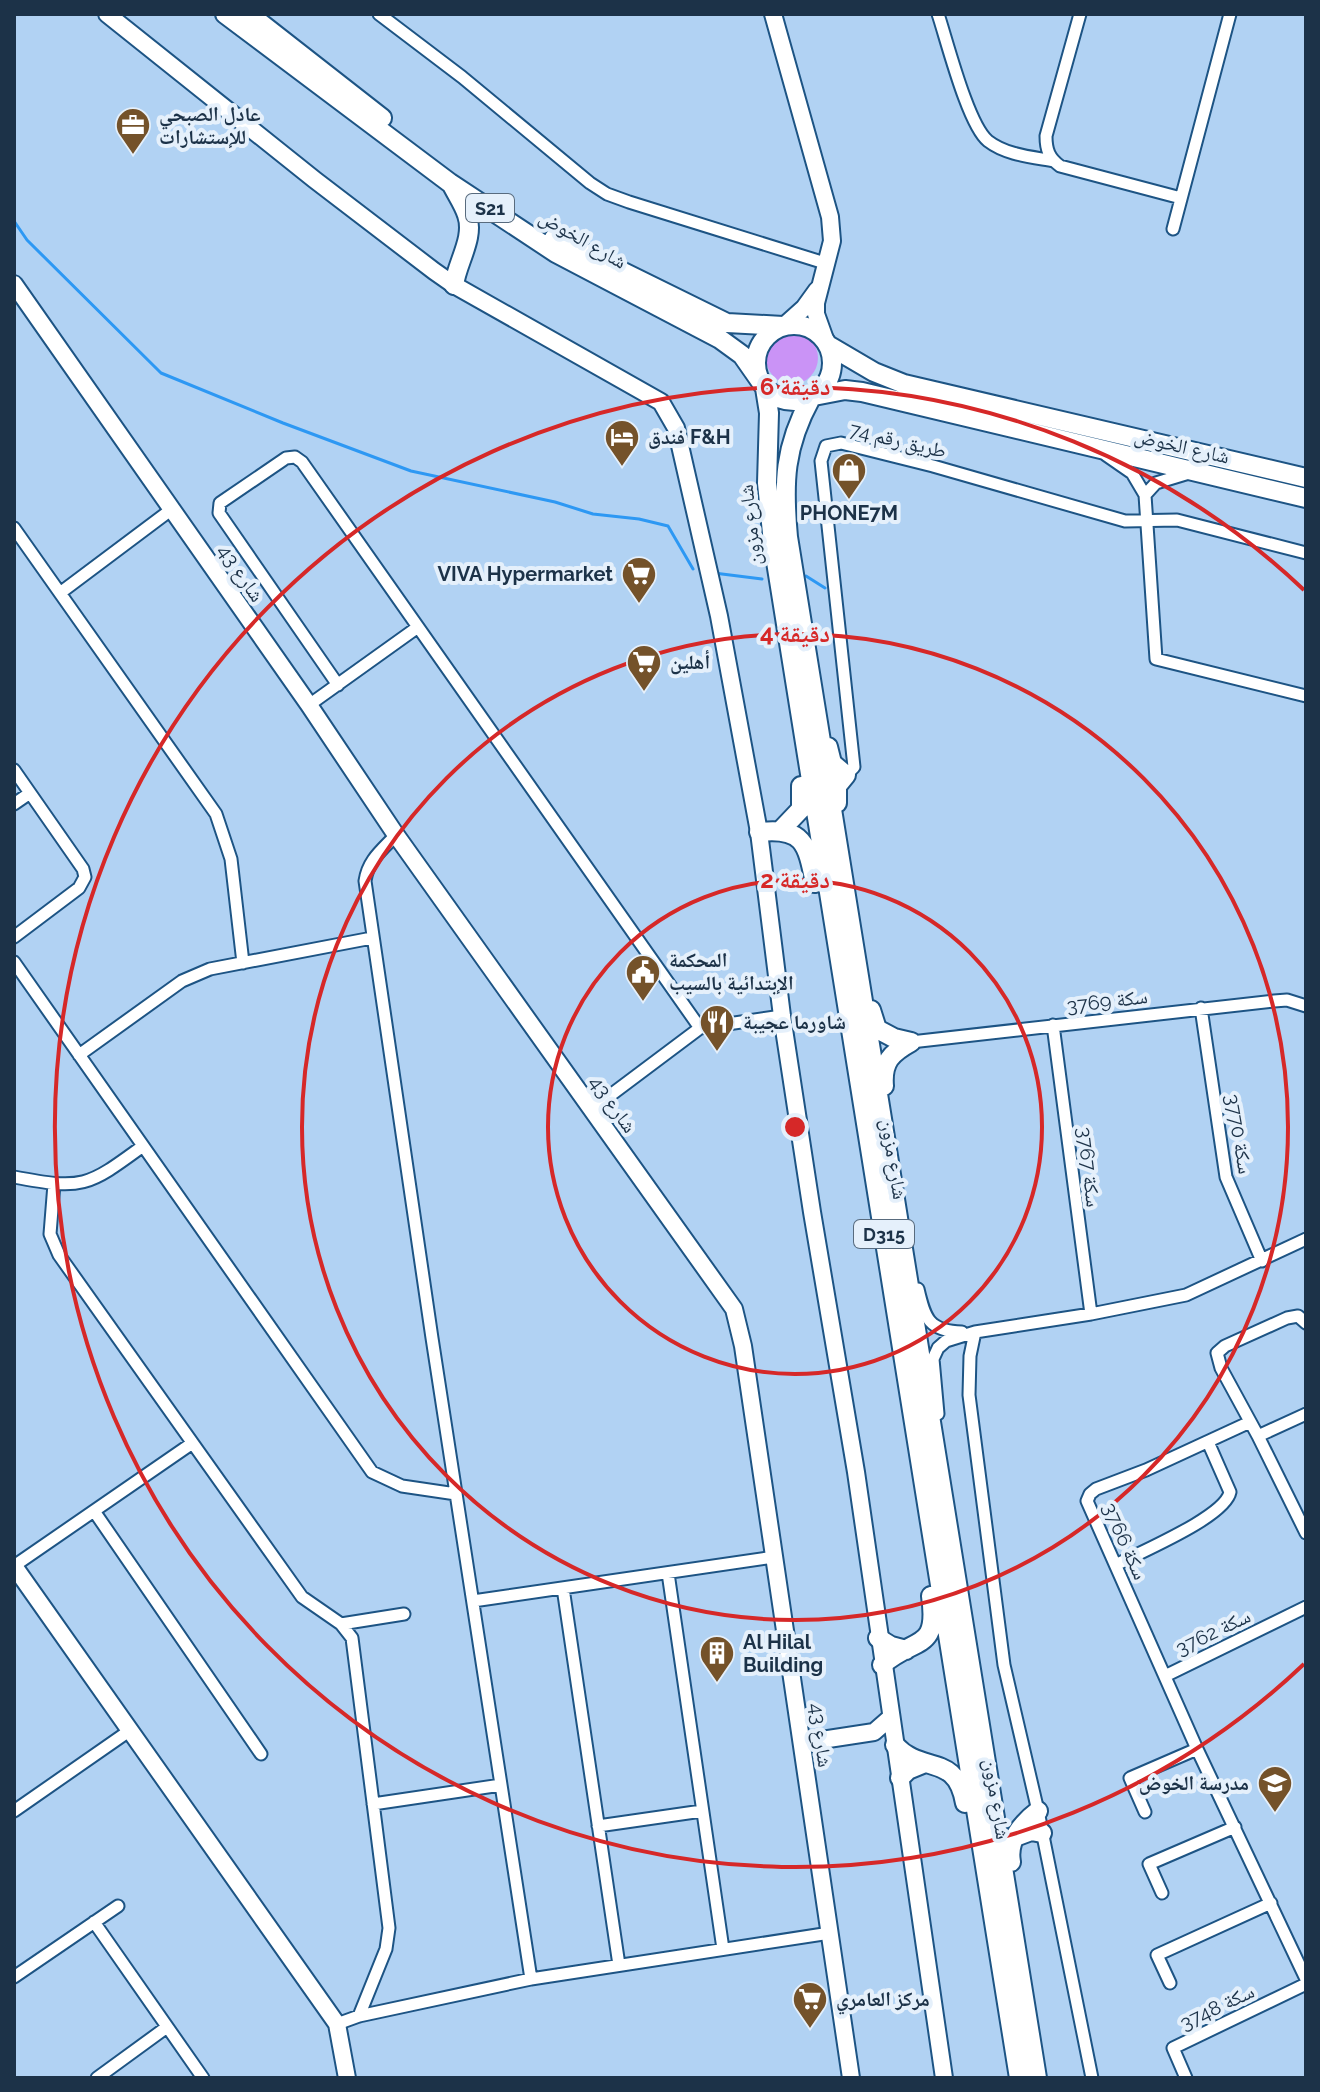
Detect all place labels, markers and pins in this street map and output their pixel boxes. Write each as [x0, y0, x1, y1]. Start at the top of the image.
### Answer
place label: عادل الصبحي للإستشارات [159, 102, 261, 149]
office icon: عادل الصبحي للإستشارات [114, 106, 152, 156]
hotel icon: فندق F&H [603, 418, 641, 468]
place label: فندق F&H [648, 425, 731, 449]
shop icon: PHONE7M [830, 451, 868, 501]
place label: PHONE7M [800, 501, 898, 525]
supermarket icon: VIVA Hypermarket [620, 555, 658, 605]
place label: VIVA Hypermarket [437, 562, 613, 586]
supermarket icon: أهلين [625, 643, 663, 693]
place label: أهلين [670, 649, 710, 675]
place label: المحكمة الإبتدائية بالسيب [669, 948, 794, 995]
public building icon: المحكمة الإبتدائية بالسيب [624, 953, 662, 1003]
restaurant icon: شاورما عجيبة [698, 1003, 736, 1053]
place label: شاورما عجيبة [743, 1010, 846, 1034]
centre of rings [781, 1113, 809, 1141]
place label: Al Hilal Building [743, 1630, 823, 1677]
building icon: Al Hilal Building [698, 1634, 736, 1684]
school or university icon: مدرسة الخوض [1256, 1764, 1294, 1814]
place label: مدرسة الخوض [1139, 1771, 1249, 1795]
supermarket icon: مركز العامري [791, 1980, 829, 2030]
place label: مركز العامري [836, 1987, 930, 2015]

